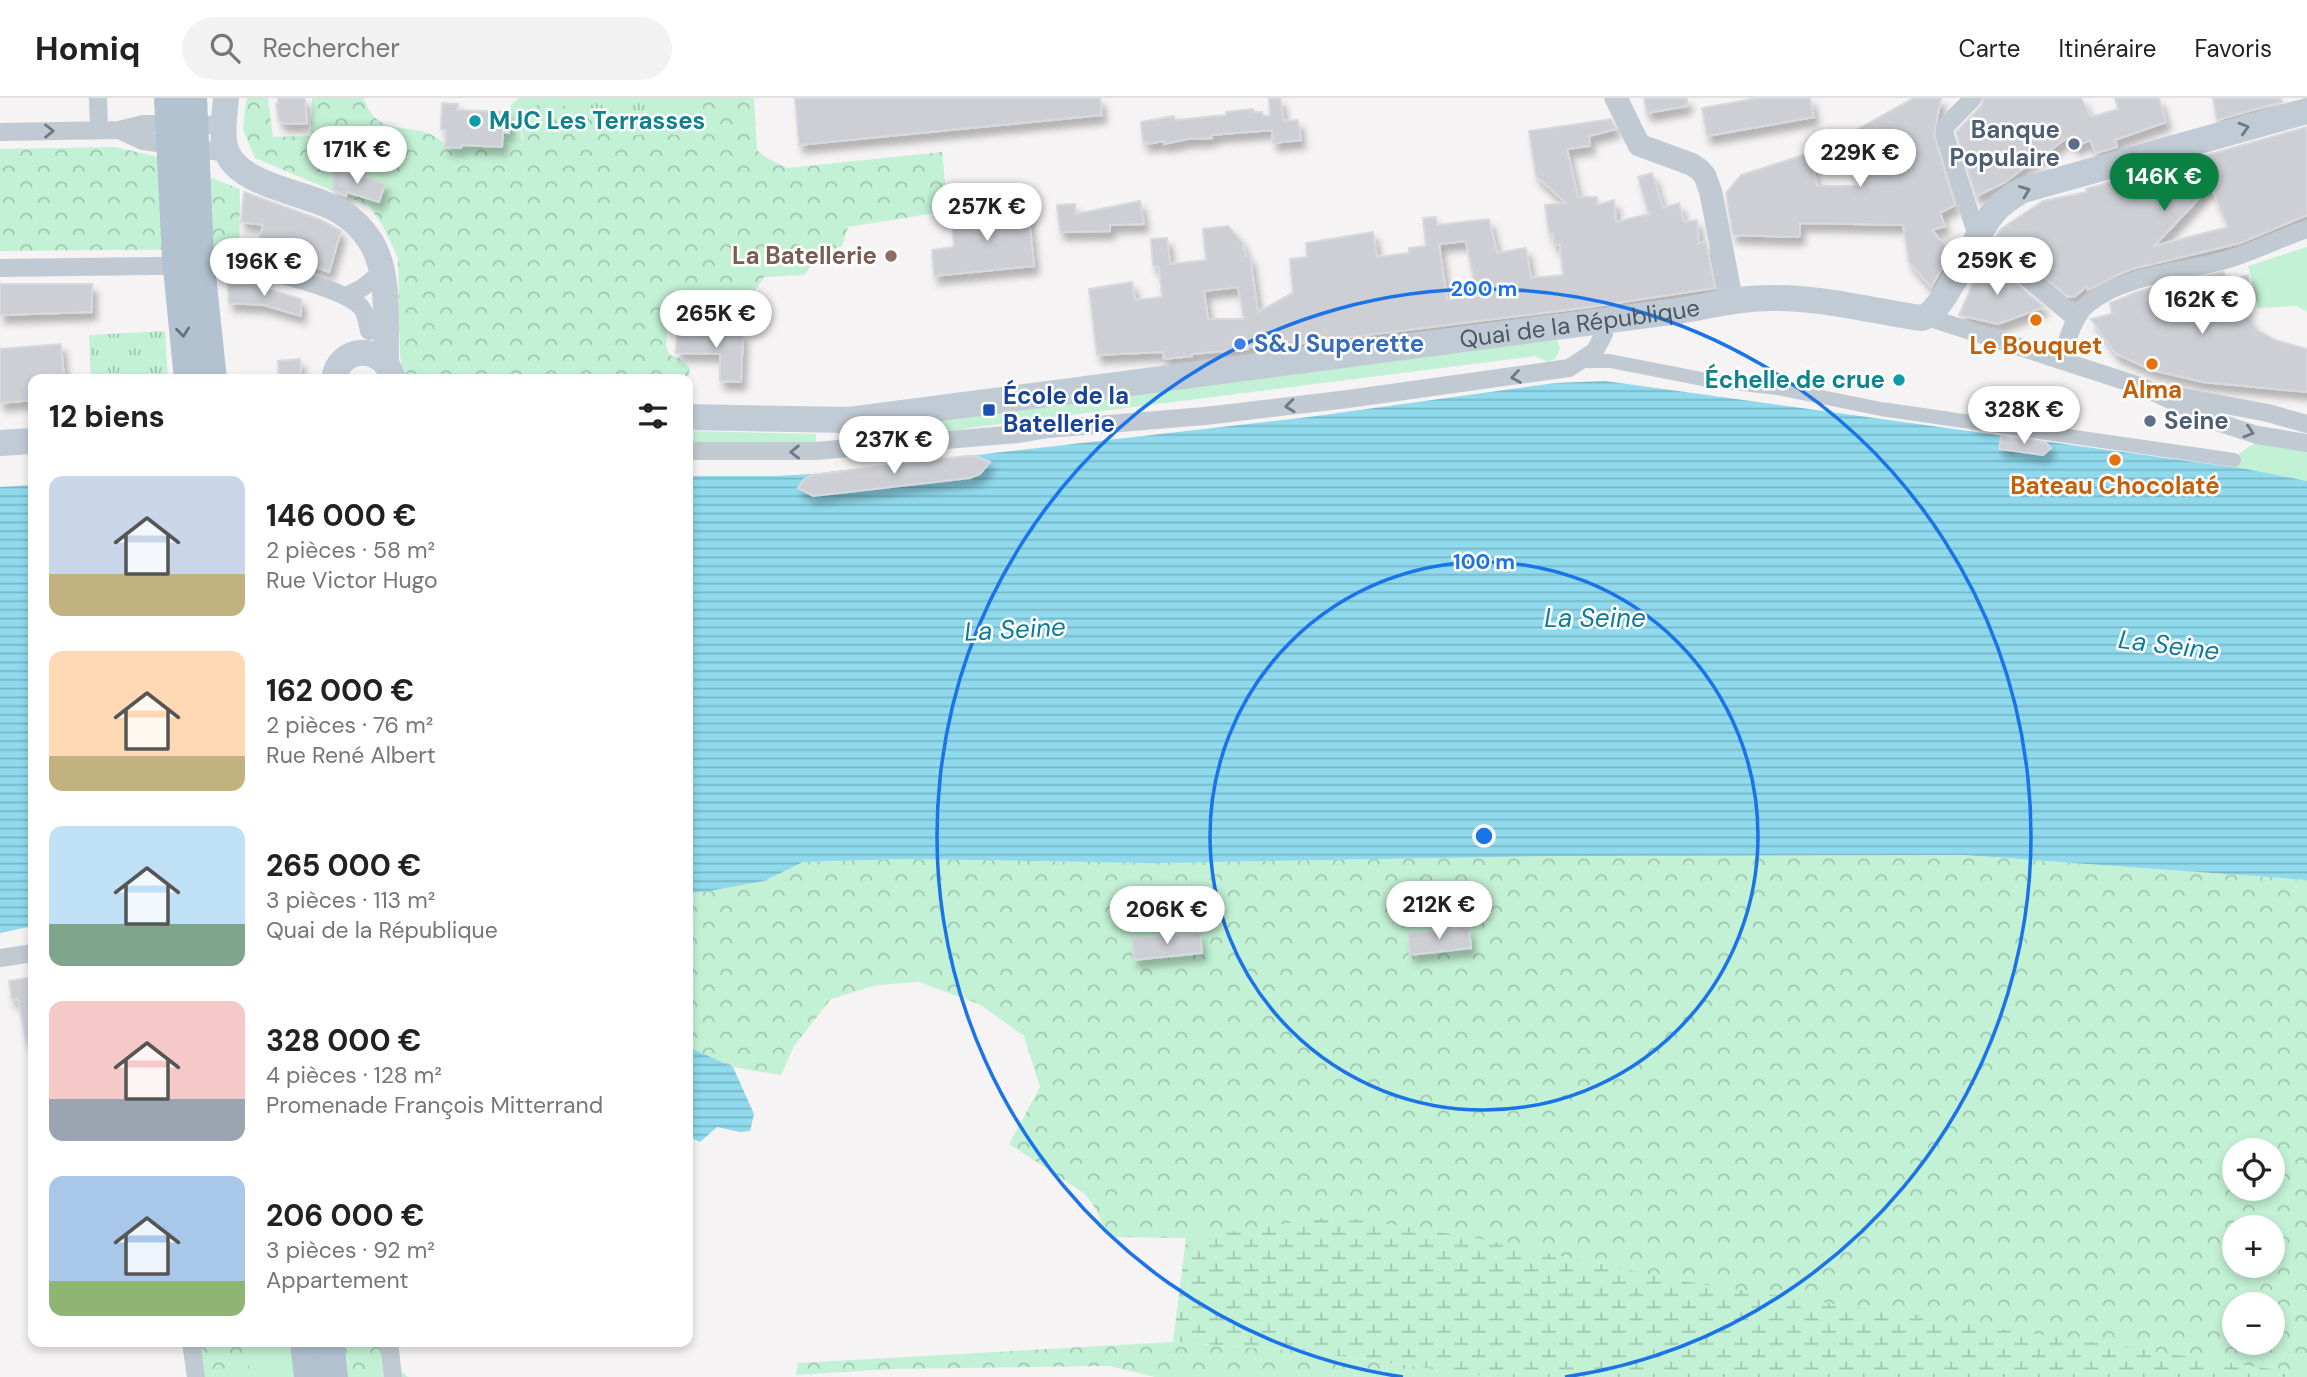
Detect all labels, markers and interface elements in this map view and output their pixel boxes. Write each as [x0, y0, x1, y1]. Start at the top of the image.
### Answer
search box [182, 17, 672, 80]
text: Homiq [35, 27, 140, 70]
icon: search [206, 29, 244, 67]
text: Rechercher [262, 31, 400, 65]
text: Carte [1959, 33, 2020, 64]
text: Itinéraire [2058, 33, 2156, 64]
text: Favoris [2194, 33, 2272, 64]
place label: MJC Les Terrasses [489, 105, 705, 136]
marker: MJC Les Terrasses [467, 113, 483, 129]
place label: Banque Populaire [1950, 114, 2060, 173]
one-way arrow [2238, 122, 2250, 136]
one-way arrow [44, 123, 55, 138]
pin: 171K € [300, 126, 414, 186]
pin: 229K € [1803, 130, 1917, 189]
text: 171K € [323, 134, 391, 164]
marker: Banque Populaire [2066, 136, 2082, 152]
text: 229K € [1820, 137, 1900, 167]
pin: 146K € [2107, 153, 2221, 213]
text: 146K € [2126, 161, 2202, 191]
pin: 257K € [930, 184, 1044, 243]
one-way arrow [2019, 185, 2031, 199]
text: 257K € [948, 191, 1026, 221]
pin: 196K € [207, 238, 321, 298]
pin: 259K € [1940, 238, 2054, 297]
place label: La Batellerie [732, 240, 877, 271]
text: 259K € [1957, 245, 2037, 275]
text: 196K € [226, 246, 302, 276]
marker: La Batellerie [883, 248, 899, 264]
text: 200 m [1451, 275, 1517, 303]
pin: 162K € [2145, 276, 2259, 336]
text: 162K € [2165, 284, 2239, 314]
pin: 265K € [659, 290, 773, 350]
street label: Quai de la République [1458, 291, 1702, 355]
text: 265K € [676, 298, 756, 328]
marker: Le Bouquet [2028, 312, 2044, 328]
one-way arrow [175, 327, 190, 338]
place label: S&J Superette [1254, 328, 1424, 359]
place label: Le Bouquet [1970, 330, 2102, 361]
marker: S&J Superette [1232, 336, 1248, 352]
marker: Alma [2144, 356, 2160, 372]
place label: Échelle de crue [1705, 363, 1885, 395]
one-way arrow [1510, 369, 1521, 384]
marker: Échelle de crue [1891, 372, 1907, 388]
place label: Alma [2122, 374, 2182, 405]
place label: École de la Batellerie [1003, 379, 1129, 439]
pin: 328K € [1967, 386, 2081, 446]
text: 328K € [1984, 394, 2064, 424]
text: 12 biens [49, 397, 165, 436]
icon: filters [634, 397, 672, 435]
one-way arrow [1284, 398, 1296, 413]
marker: École de la Batellerie [981, 402, 997, 418]
place label: Seine [2164, 405, 2229, 436]
marker: Seine [2142, 413, 2158, 429]
pin: 237K € [837, 416, 951, 476]
text: 237K € [855, 424, 933, 454]
one-way arrow [2243, 424, 2255, 439]
one-way arrow [789, 444, 800, 459]
marker: Bateau Chocolaté [2107, 452, 2123, 468]
place label: Bateau Chocolaté [2010, 470, 2220, 501]
text: 146 000 € [266, 496, 417, 535]
icon: home [105, 504, 189, 588]
text: 2 pièces · 58 m² [266, 535, 435, 565]
text: 100 m [1453, 548, 1515, 576]
text: Rue Victor Hugo [266, 565, 438, 595]
water label: La Seine [1544, 601, 1646, 635]
water label: La Seine [963, 609, 1067, 649]
water label: La Seine [2117, 622, 2221, 668]
text: 162 000 € [266, 671, 414, 710]
icon: home [105, 679, 189, 763]
text: 2 pièces · 76 m² [266, 710, 433, 740]
text: Rue René Albert [266, 740, 436, 770]
centre of rings [1472, 824, 1496, 848]
text: 265 000 € [266, 846, 422, 885]
icon: home [105, 854, 189, 938]
pin: 212K € [1382, 882, 1496, 941]
text: 3 pièces · 113 m² [266, 885, 435, 915]
pin: 206K € [1110, 886, 1224, 946]
text: 212K € [1402, 889, 1476, 919]
text: 206K € [1126, 894, 1208, 924]
text: Quai de la République [266, 915, 498, 945]
text: 328 000 € [266, 1021, 421, 1060]
icon: home [105, 1029, 189, 1113]
text: 4 pièces · 128 m² [266, 1060, 442, 1090]
text: Promenade François Mitterrand [266, 1090, 603, 1120]
map controls [2222, 1138, 2285, 1355]
button: locate [2222, 1138, 2285, 1201]
text: 206 000 € [266, 1196, 425, 1235]
icon: home [105, 1204, 189, 1288]
button: + [2222, 1215, 2285, 1278]
text: 3 pièces · 92 m² [266, 1235, 435, 1265]
text: Appartement [266, 1265, 409, 1295]
button: − [2222, 1292, 2285, 1355]

